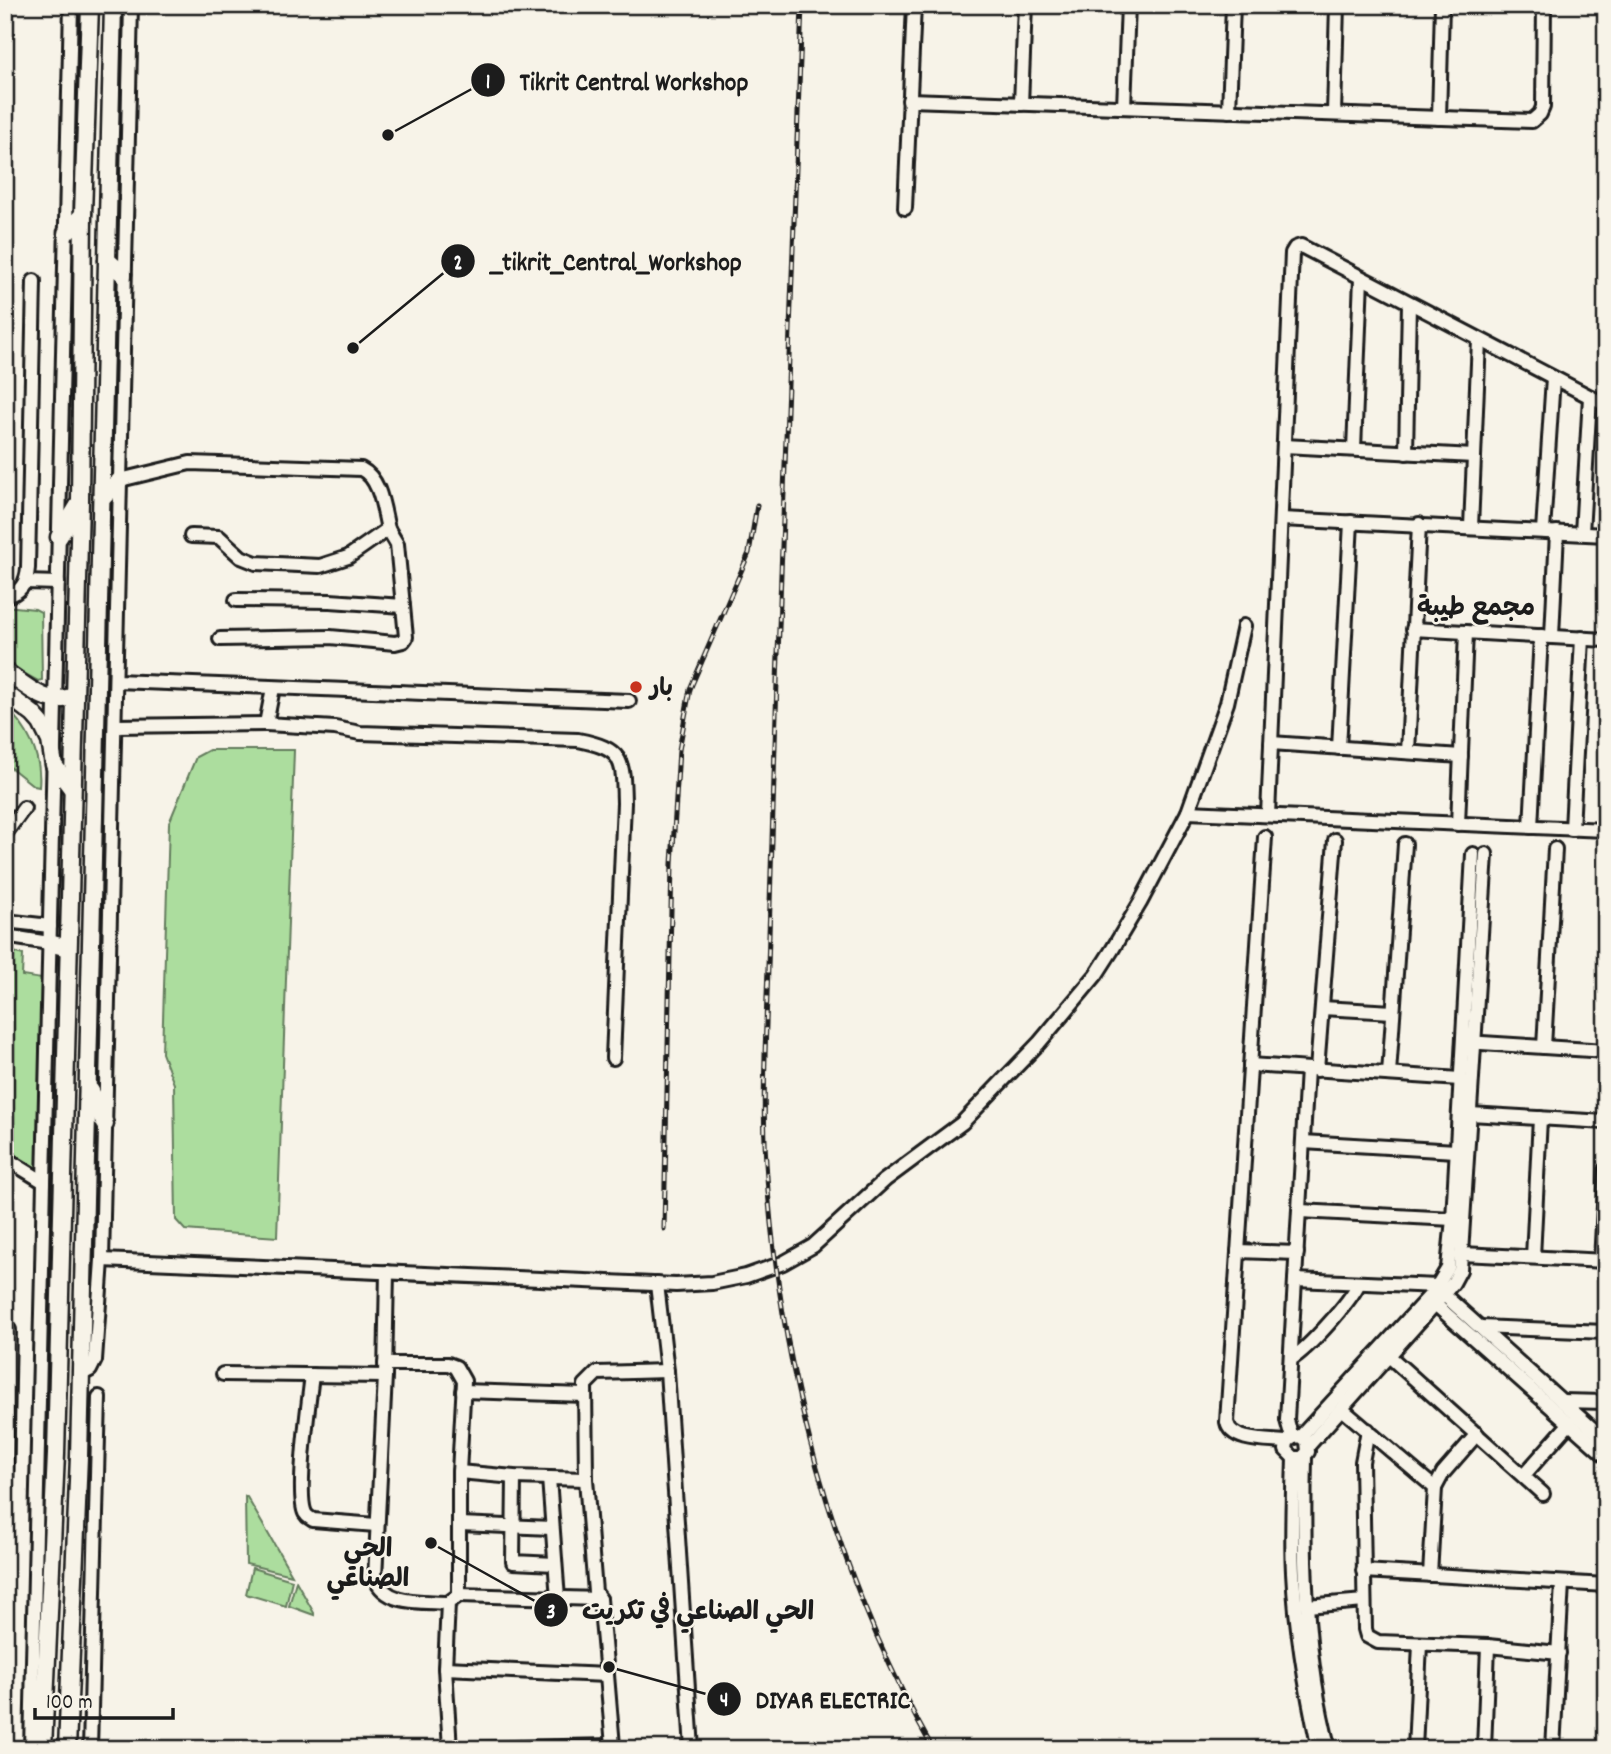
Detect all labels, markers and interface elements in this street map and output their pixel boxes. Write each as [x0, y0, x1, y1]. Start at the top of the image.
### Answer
callout: Tikrit Central Workshop [471, 57, 763, 104]
text: Tikrit Central Workshop [520, 66, 748, 103]
text: 1 [486, 69, 490, 99]
callout: _tikrit_Central_Workshop [441, 238, 755, 285]
text: _tikrit_Central_Workshop [488, 246, 742, 283]
text: 2 [453, 250, 463, 280]
district label: مجمع طيبة [1417, 591, 1535, 628]
place label: بار [648, 673, 673, 707]
marker: بار [628, 679, 644, 695]
district label: الحي الصناعي [327, 1532, 410, 1601]
callout: الحي الصناعي في تكريت [533, 1587, 828, 1634]
text: الحي الصناعي في تكريت [582, 1591, 814, 1634]
text: 3 [546, 1599, 556, 1629]
callout: DIYAR ELECTRIC [707, 1675, 925, 1722]
scale bar [35, 1677, 173, 1721]
text: DIYAR ELECTRIC [756, 1684, 911, 1721]
text: 4 [720, 1687, 728, 1717]
text: 100 m [46, 1689, 93, 1719]

